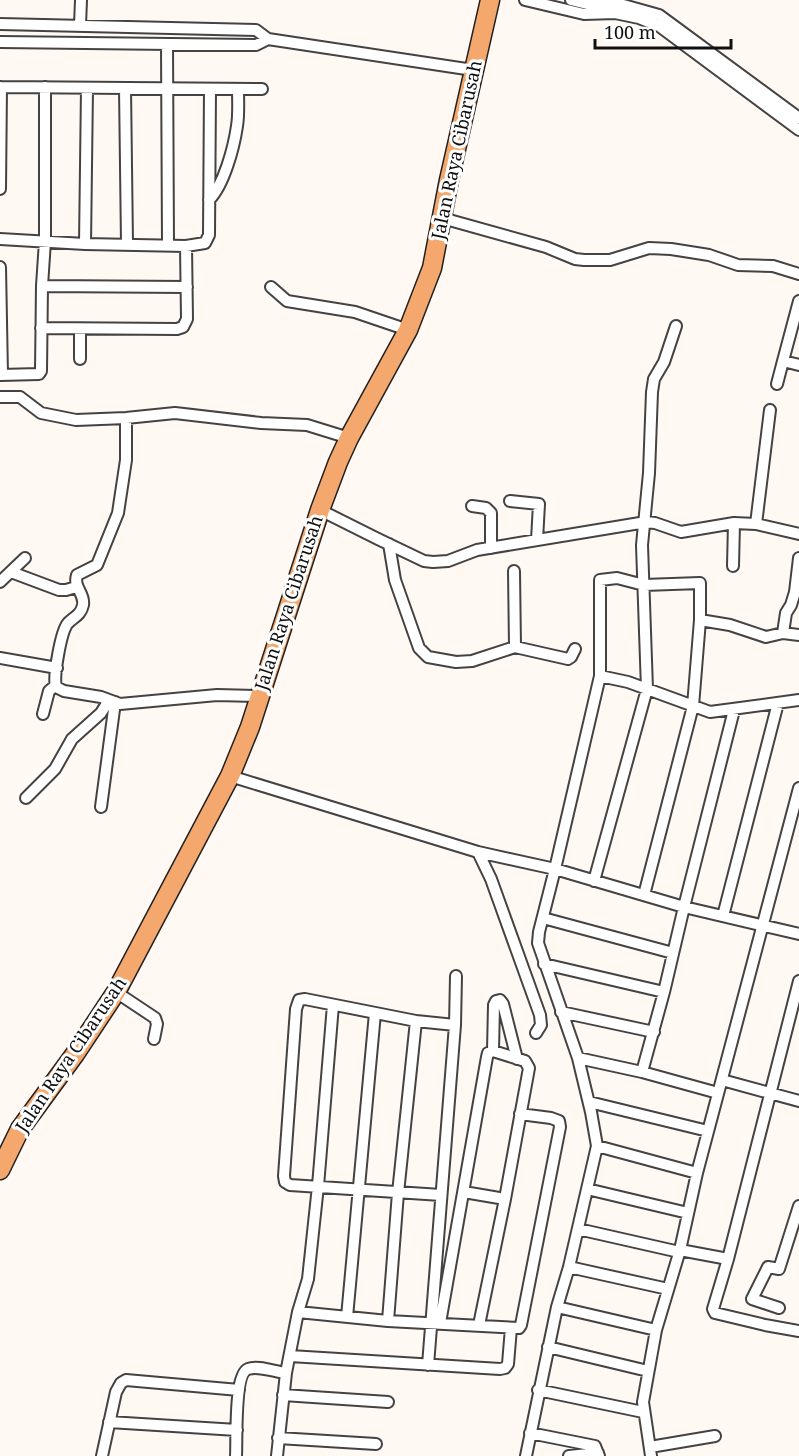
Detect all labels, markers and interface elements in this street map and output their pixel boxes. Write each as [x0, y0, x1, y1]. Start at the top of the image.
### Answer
scale bar [595, 12, 732, 50]
text: 100 m [604, 20, 656, 44]
street label: Jalan Raya Cibarusah [425, 58, 487, 243]
street label: Jalan Raya Cibarusah [248, 512, 328, 694]
street label: Jalan Raya Cibarusah [9, 972, 131, 1138]

